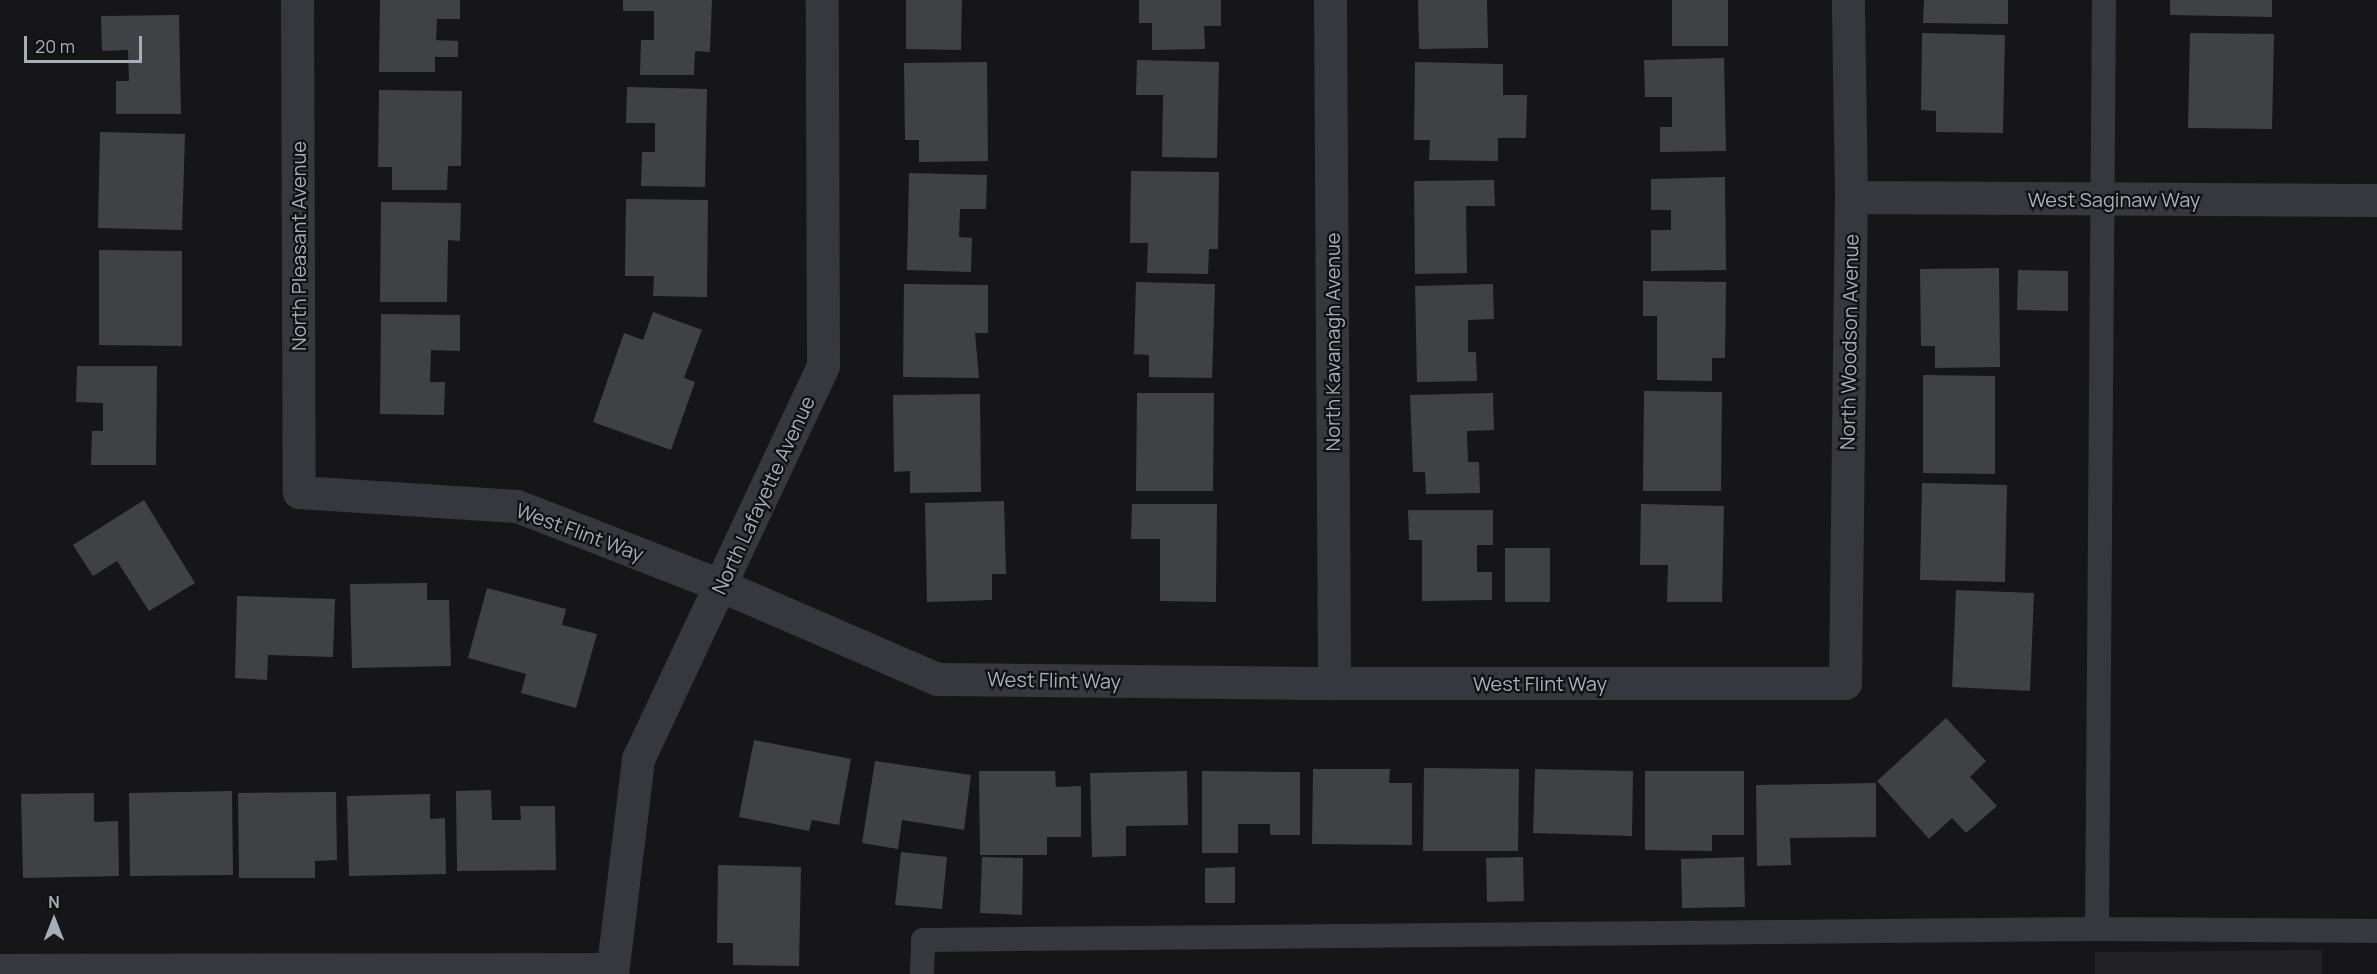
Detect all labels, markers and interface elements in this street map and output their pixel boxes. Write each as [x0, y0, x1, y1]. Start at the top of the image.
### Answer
scale bar [27, 24, 146, 62]
text: 20 m [35, 34, 75, 58]
street label: North Pleasant Avenue [286, 141, 310, 351]
street label: West Saginaw Way [2028, 187, 2200, 211]
street label: North Kavanagh Avenue [1320, 232, 1344, 452]
street label: North Woodson Avenue [1835, 234, 1863, 450]
street label: North Lafayette Avenue [706, 392, 820, 598]
street label: West Flint Way [513, 498, 647, 566]
street label: West Flint Way [987, 667, 1121, 693]
street label: West Flint Way [1473, 671, 1607, 695]
north arrow [24, 890, 84, 950]
text: N [48, 891, 60, 913]

